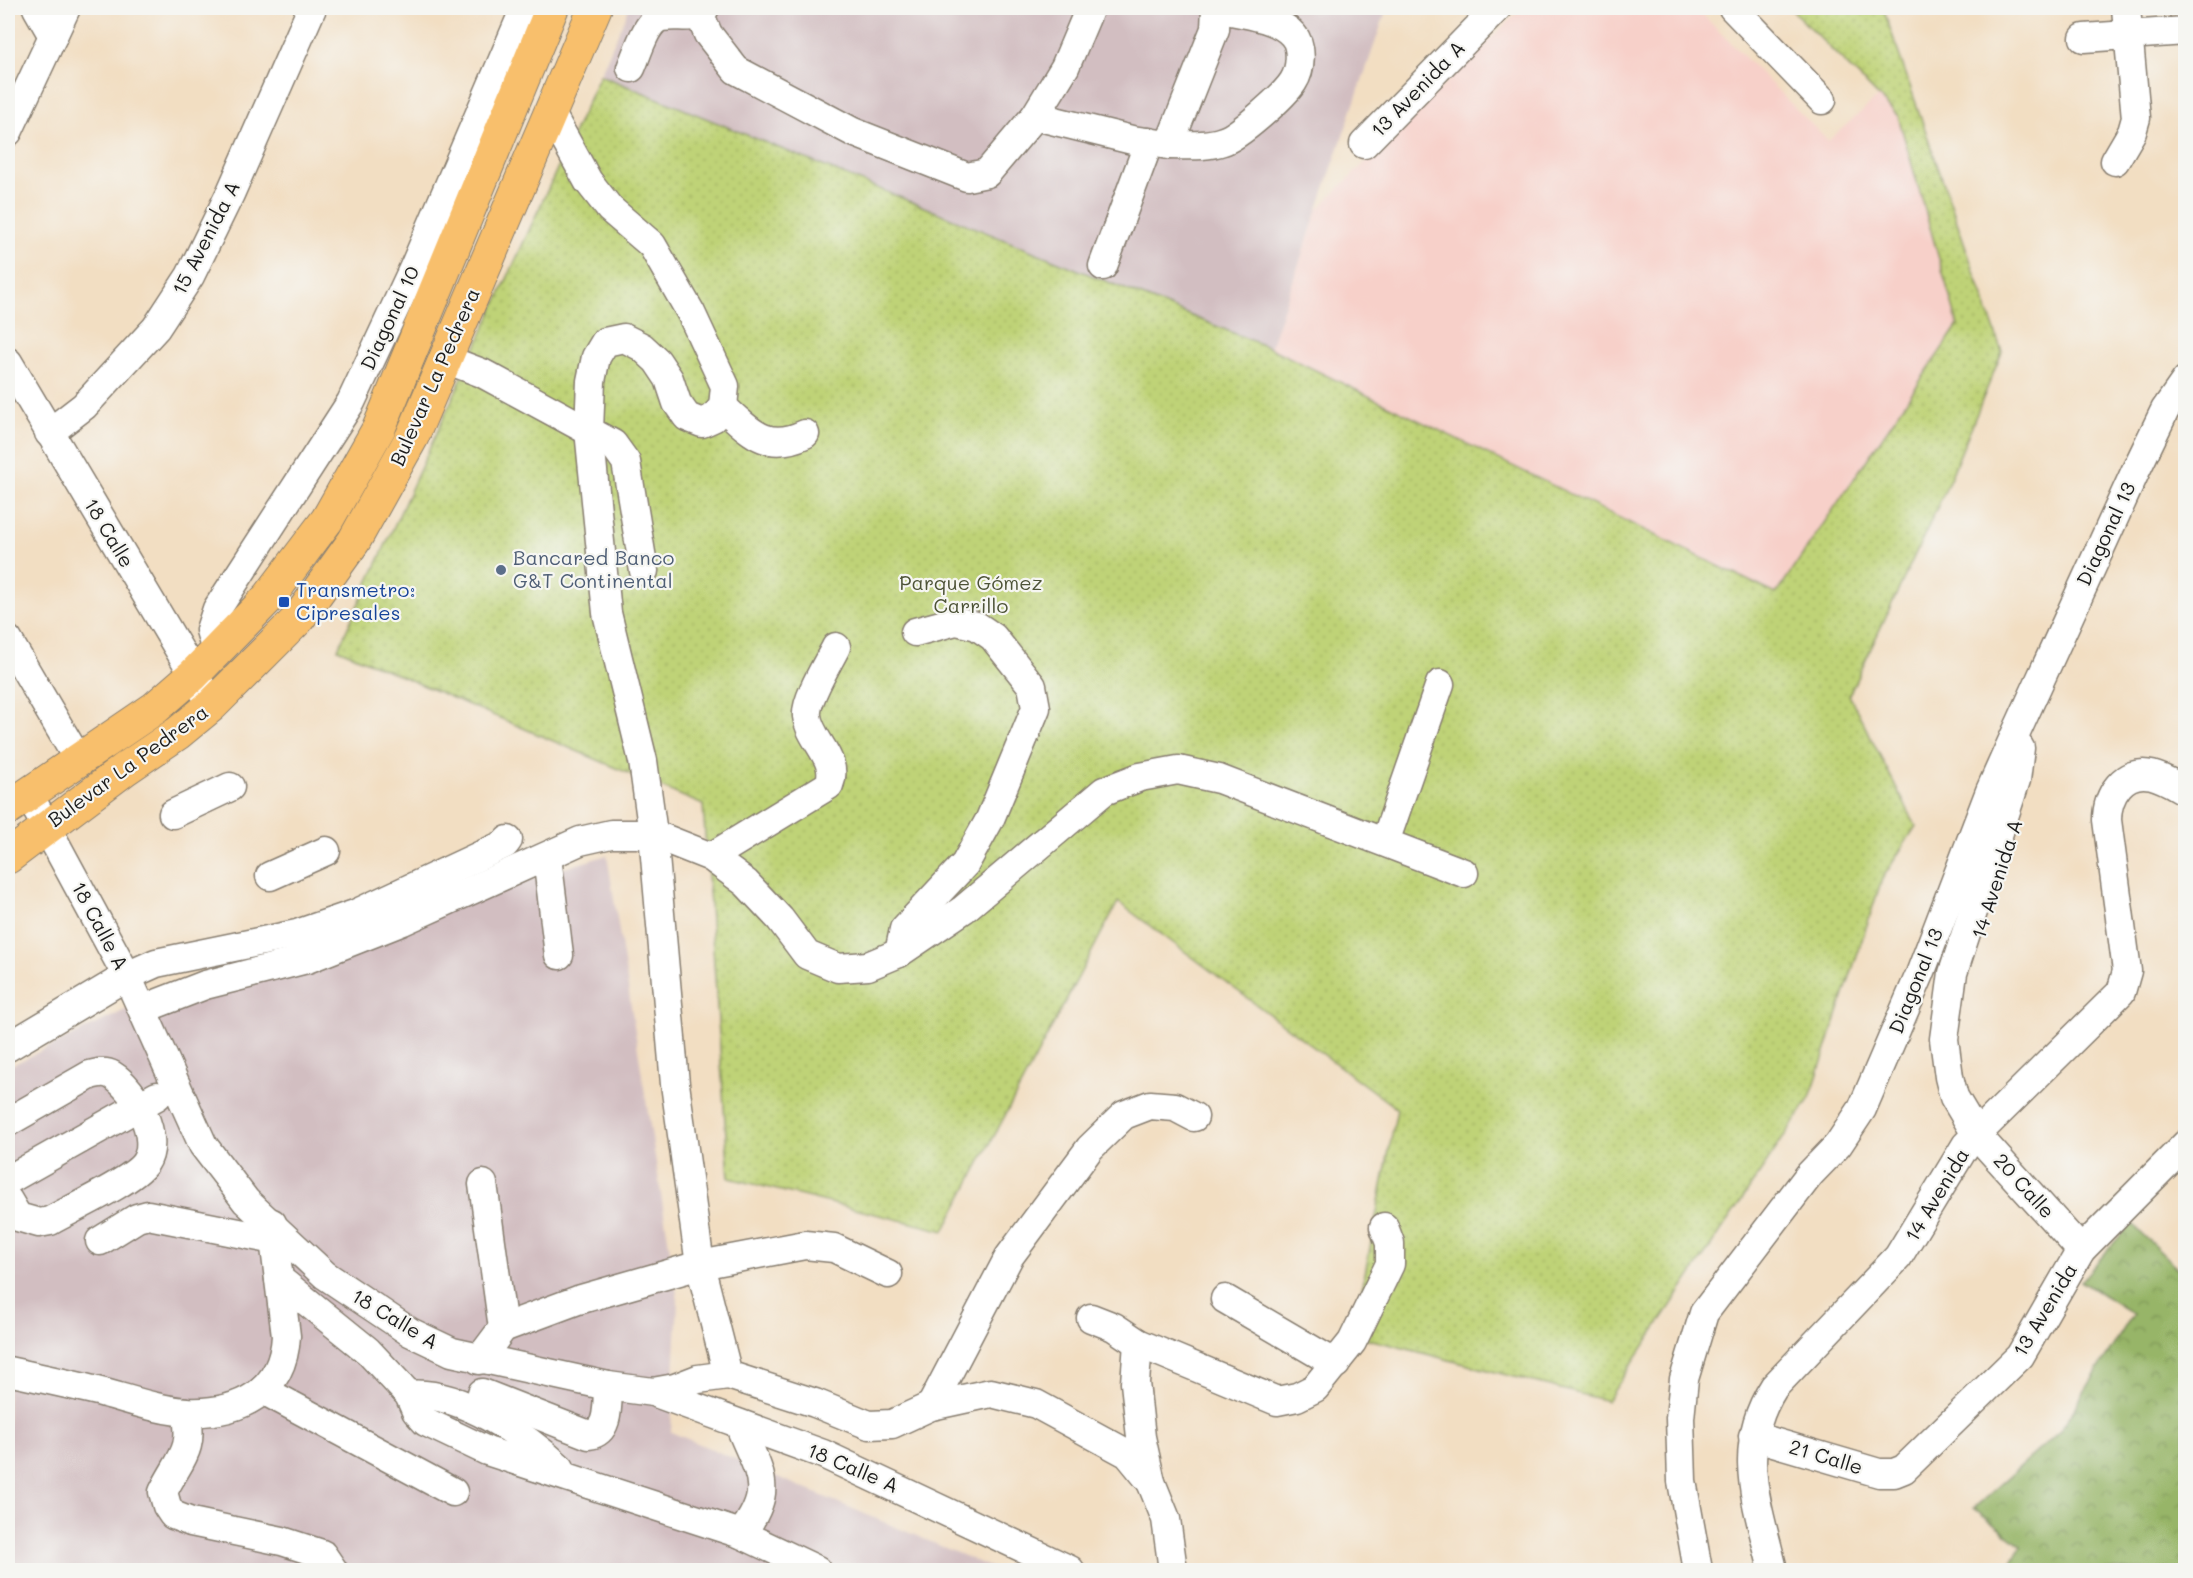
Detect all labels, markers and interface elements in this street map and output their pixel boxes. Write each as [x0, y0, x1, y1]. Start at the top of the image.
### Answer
street label: 13 Avenida A [1365, 35, 1470, 142]
street label: 15 Avenida A [165, 176, 245, 299]
street label: Diagonal 10 [354, 261, 425, 374]
street label: Bulevar La Pedrera [383, 284, 485, 470]
street label: Diagonal 13 [2070, 478, 2140, 590]
street label: 18 Calle [79, 493, 141, 572]
place label: Bancared Banco G&T Continental [513, 544, 674, 593]
marker: Bancared Banco G&T Continental [494, 563, 508, 577]
park label: Parque Gómez Carrillo [899, 569, 1043, 618]
place label: Transmetro: Cipresales [296, 576, 416, 625]
marker: Transmetro: Cipresales [277, 595, 291, 609]
street label: Bulevar La Pedrera [42, 698, 213, 832]
street label: 14 Avenida A [1964, 815, 2028, 942]
street label: 18 Calle A [67, 877, 135, 974]
street label: Diagonal 13 [1882, 924, 1948, 1037]
street label: 14 Avenida [1898, 1143, 1974, 1246]
street label: 20 Calle [1989, 1147, 2061, 1223]
street label: 13 Avenida [2006, 1258, 2082, 1361]
street label: 18 Calle A [347, 1282, 444, 1354]
street label: 21 Calle [1786, 1433, 1866, 1480]
street label: 18 Calle A [804, 1436, 903, 1498]

